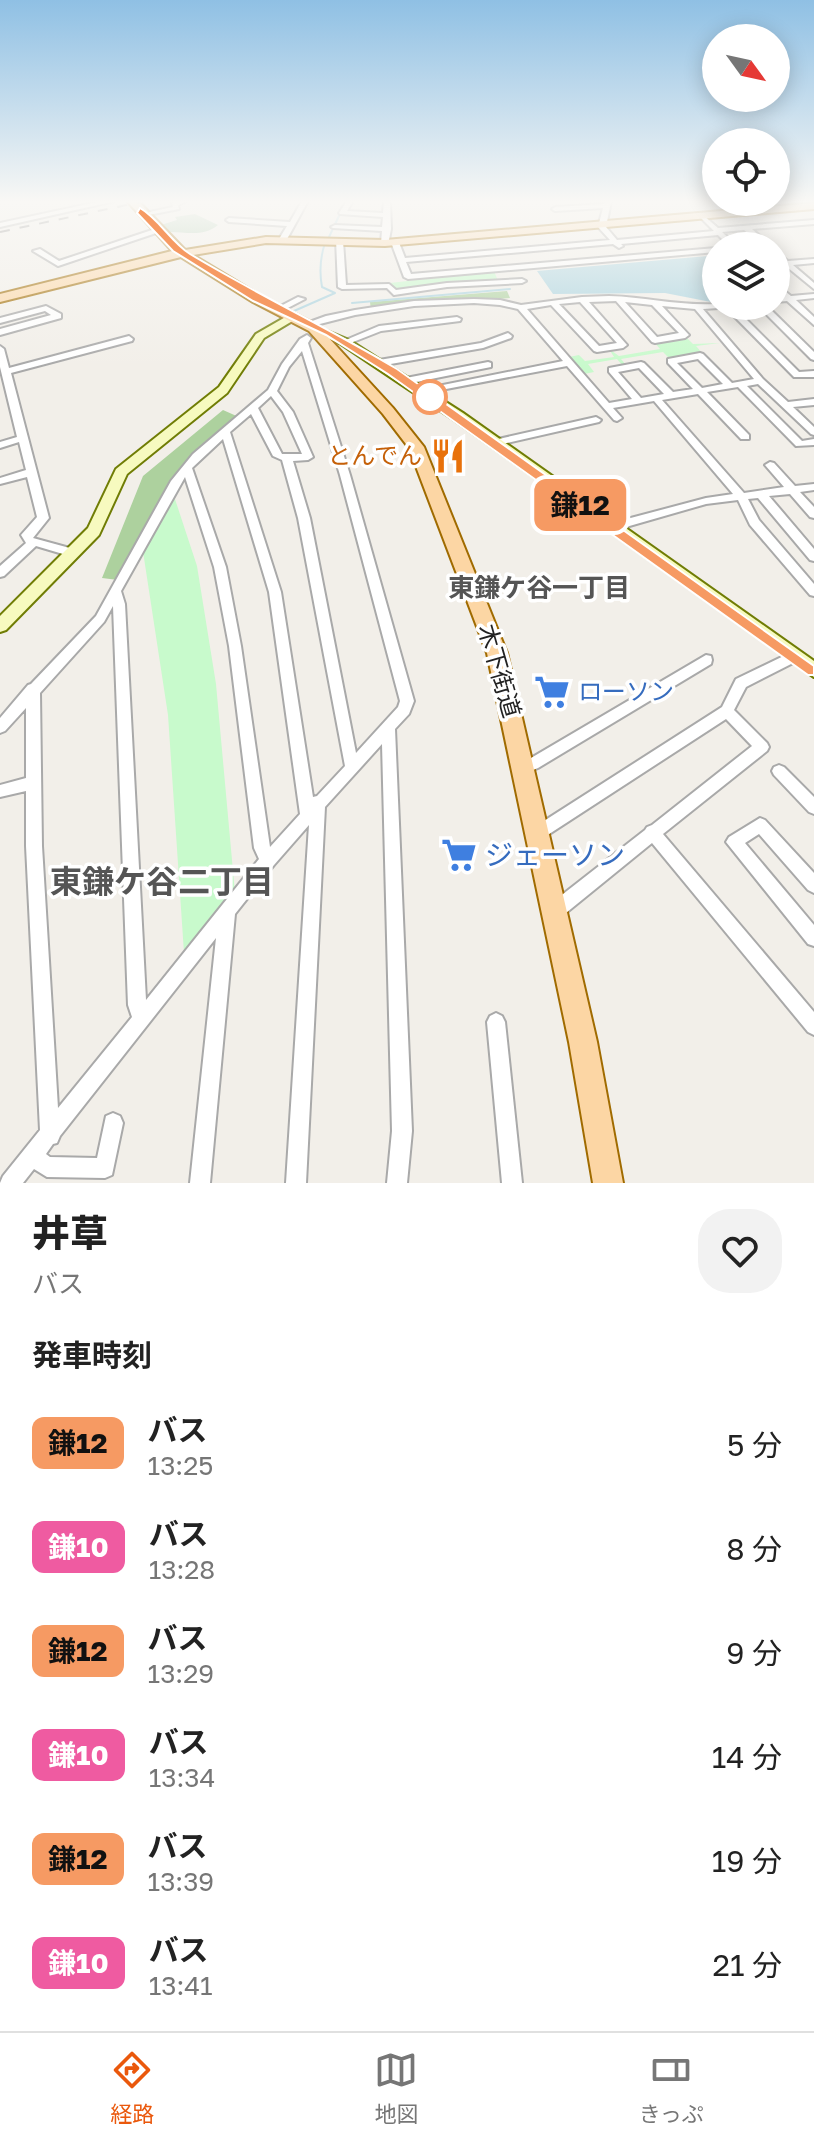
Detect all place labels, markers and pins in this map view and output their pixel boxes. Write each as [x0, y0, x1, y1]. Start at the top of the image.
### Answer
unlabelled marker [413, 380, 447, 414]
restaurant icon: とんでん [429, 437, 467, 475]
place label: とんでん [327, 440, 422, 469]
supermarket icon: ローソン [533, 673, 571, 711]
place label: ローソン [578, 676, 674, 705]
supermarket icon: ジェーソン [440, 836, 478, 874]
place label: ジェーソン [485, 838, 625, 871]

